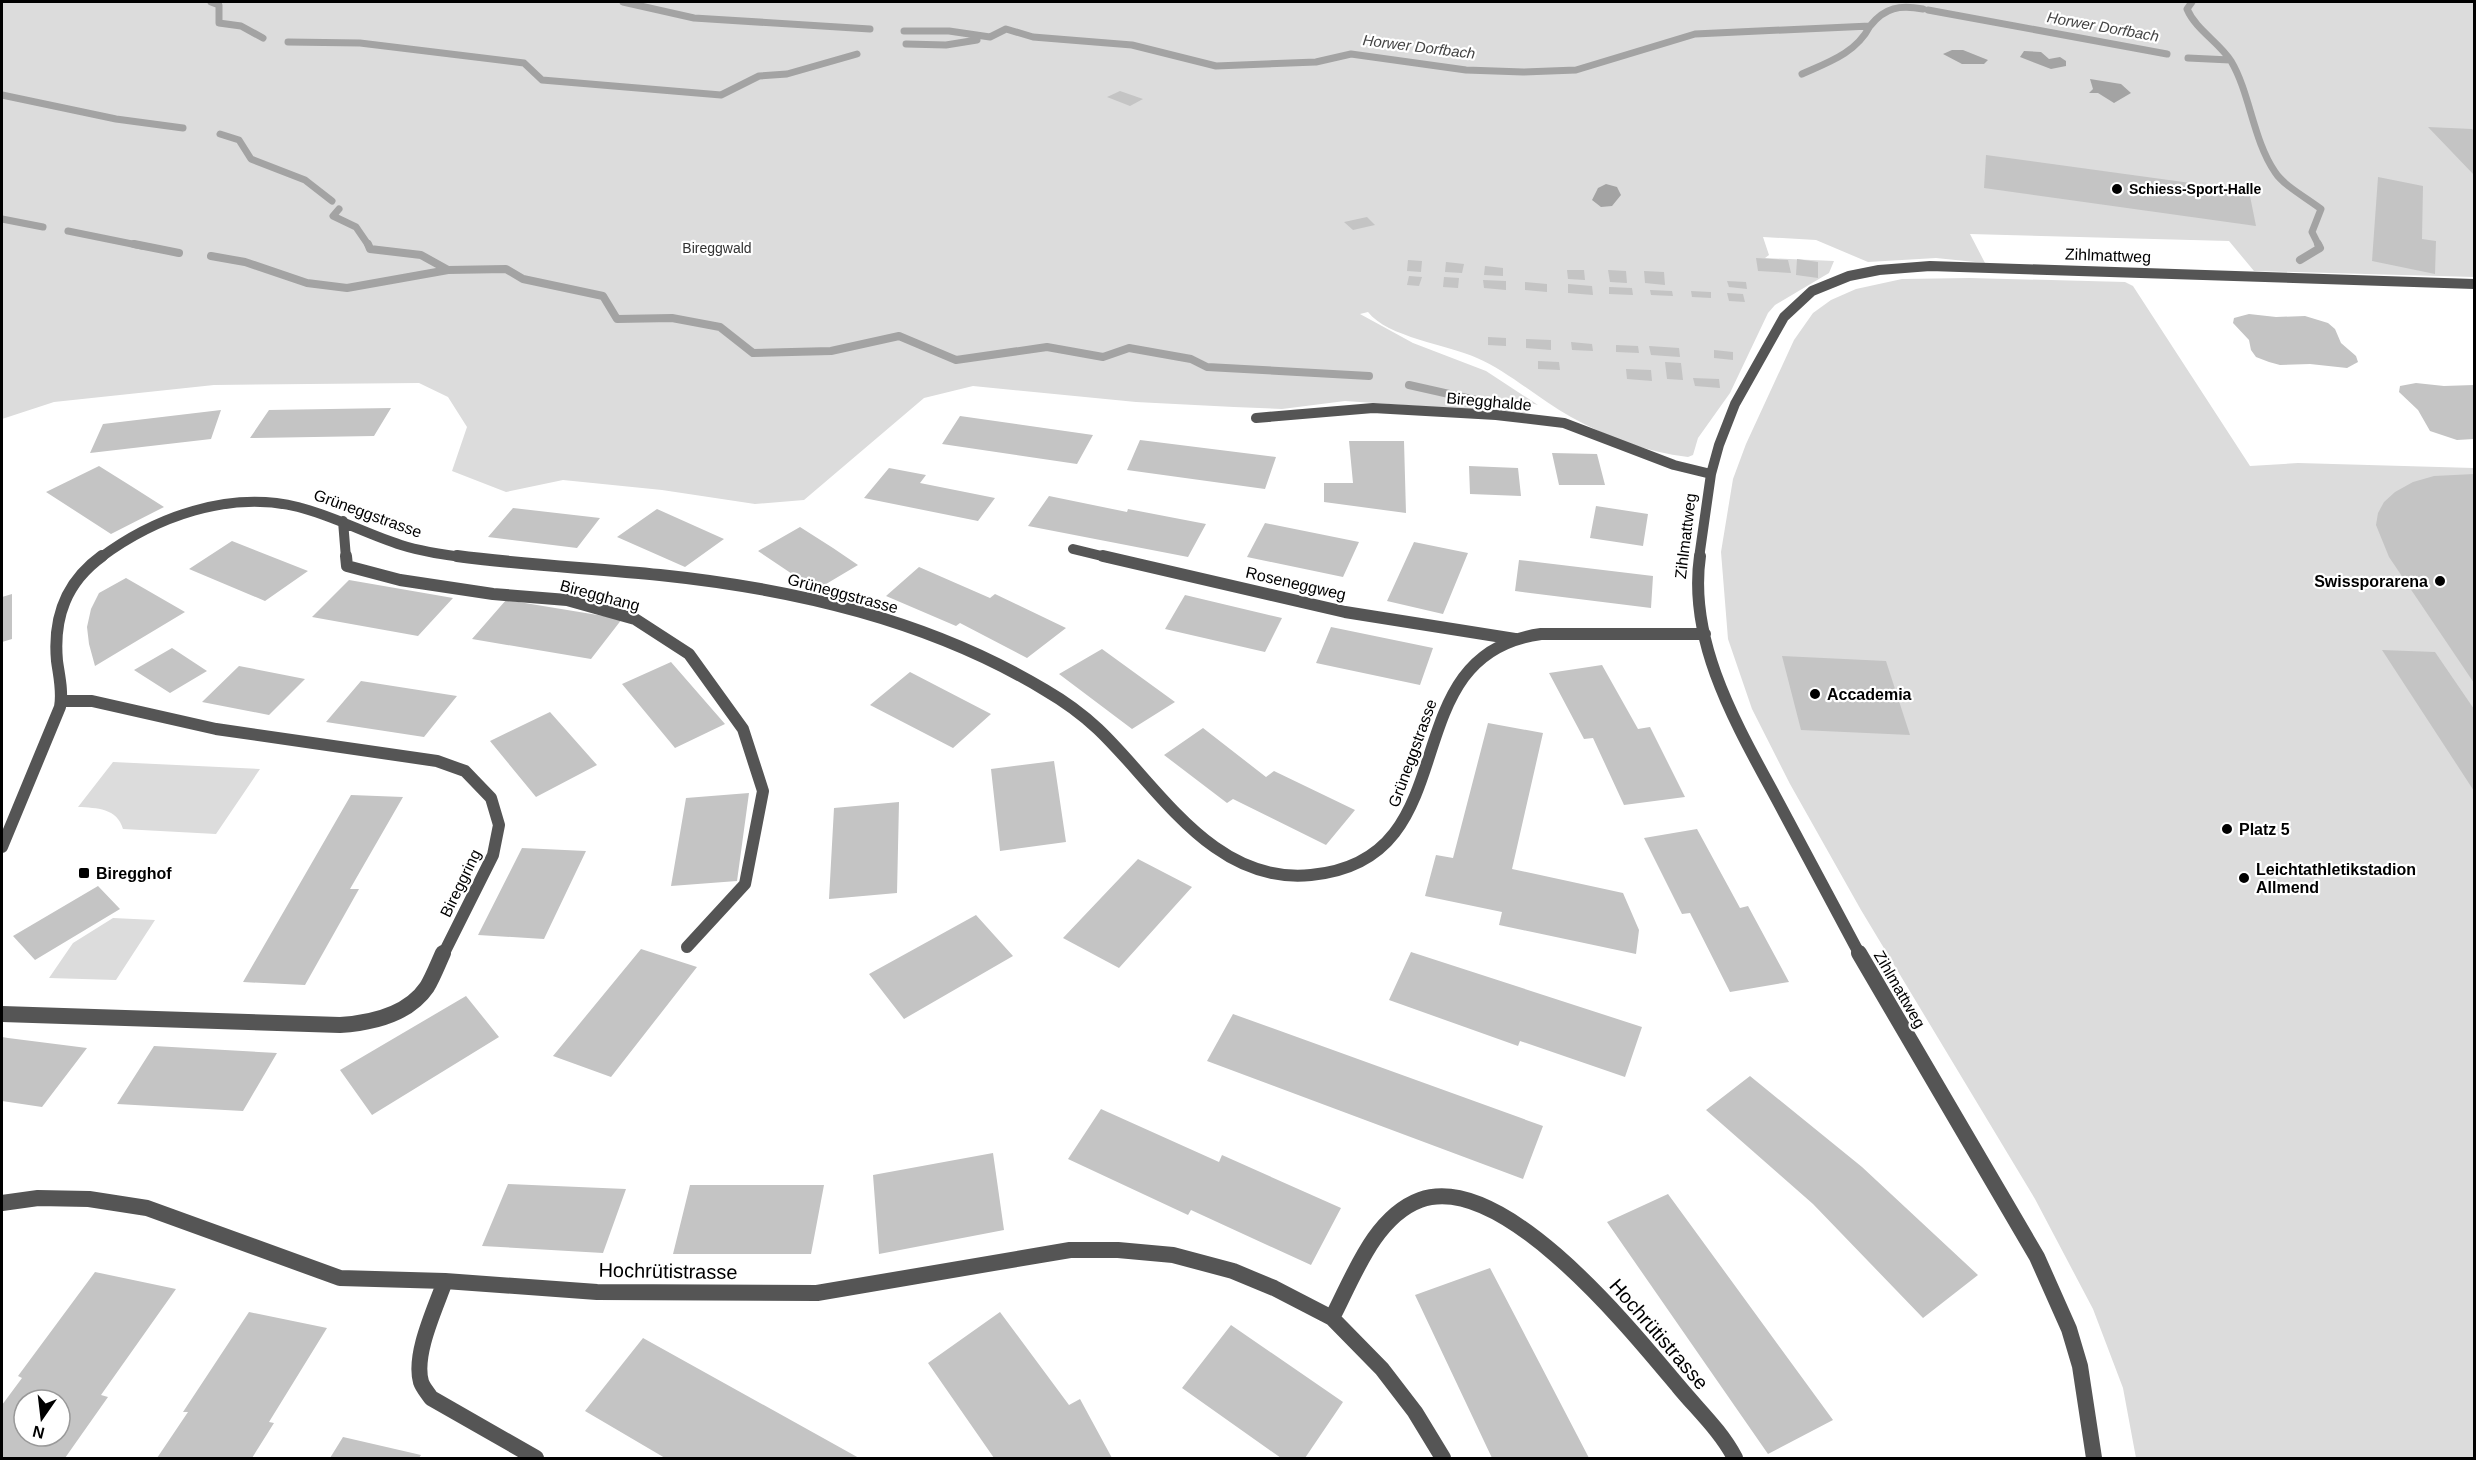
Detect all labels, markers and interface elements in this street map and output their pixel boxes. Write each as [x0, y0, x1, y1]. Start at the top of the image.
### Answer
water label: Horwer Dorfbach [2046, 8, 2160, 45]
water label: Horwer Dorfbach [1362, 31, 1476, 62]
place label: Schiess-Sport-Halle [2129, 181, 2261, 197]
marker: Schiess-Sport-Halle [2110, 182, 2124, 196]
park label: Bireggwald [682, 240, 752, 256]
street label: Zihlmattweg [2065, 245, 2151, 265]
street label: Biregghalde [1446, 389, 1532, 414]
street label: Grüneggstrasse [311, 486, 424, 541]
street label: Zihlmattweg [1672, 492, 1699, 580]
street label: Roseneggweg [1244, 564, 1348, 603]
street label: Grüneggstrasse [786, 571, 900, 616]
place label: Swissporarena [2314, 573, 2428, 590]
marker: Swissporarena [2433, 574, 2447, 588]
street label: Biregghang [558, 577, 642, 614]
place label: Accademia [1827, 686, 1912, 703]
marker: Accademia [1808, 687, 1822, 701]
street label: Grüneggstrasse [1385, 697, 1440, 810]
place label: Platz 5 [2239, 821, 2290, 838]
marker: Platz 5 [2220, 822, 2234, 836]
street label: Bireggring [437, 847, 484, 920]
place label: Leichtathletikstadion Allmend [2256, 861, 2416, 896]
place label: Biregghof [96, 865, 172, 882]
marker: Biregghof [77, 866, 91, 880]
marker: Leichtathletikstadion Allmend [2237, 871, 2251, 885]
street label: Zihlmattweg [1871, 948, 1928, 1031]
street label: Hochrütistrasse [598, 1259, 738, 1283]
street label: Hochrütistrasse [1605, 1274, 1713, 1394]
north arrow [12, 1388, 72, 1448]
text: N [31, 1422, 46, 1442]

